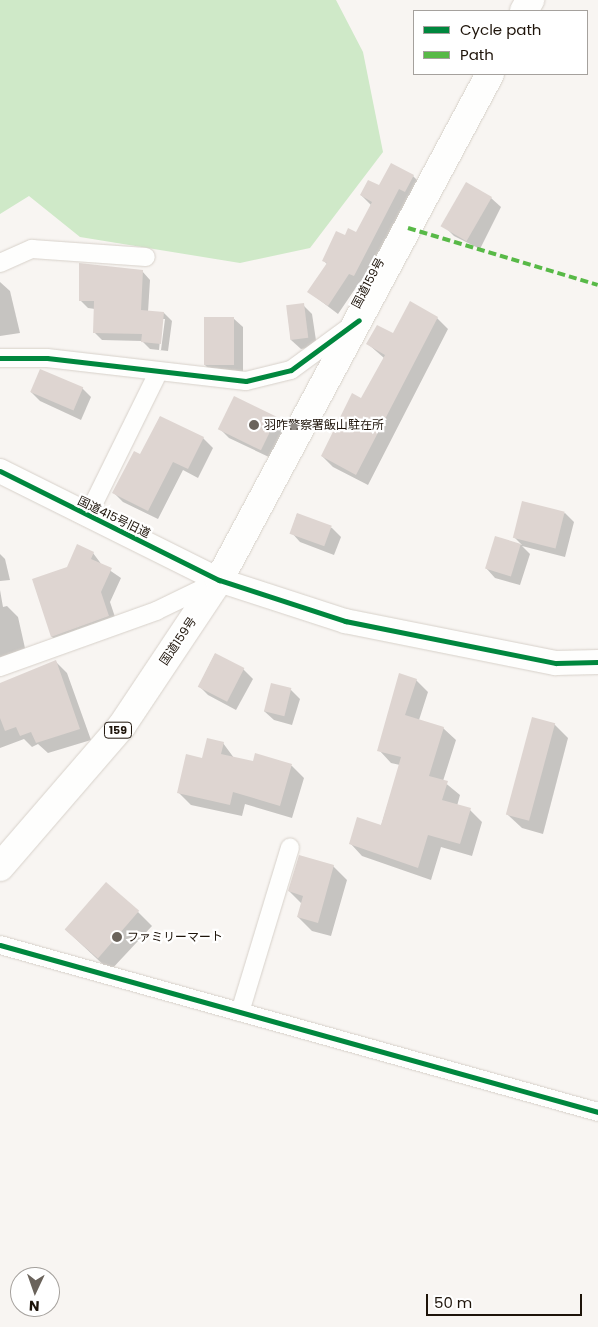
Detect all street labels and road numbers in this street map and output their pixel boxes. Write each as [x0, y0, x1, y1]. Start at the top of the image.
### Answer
street label: 国道159号 [349, 255, 387, 311]
street label: 国道415号旧道 [75, 493, 153, 541]
street label: 国道159号 [157, 614, 199, 668]
road number: 159 [103, 722, 133, 738]

